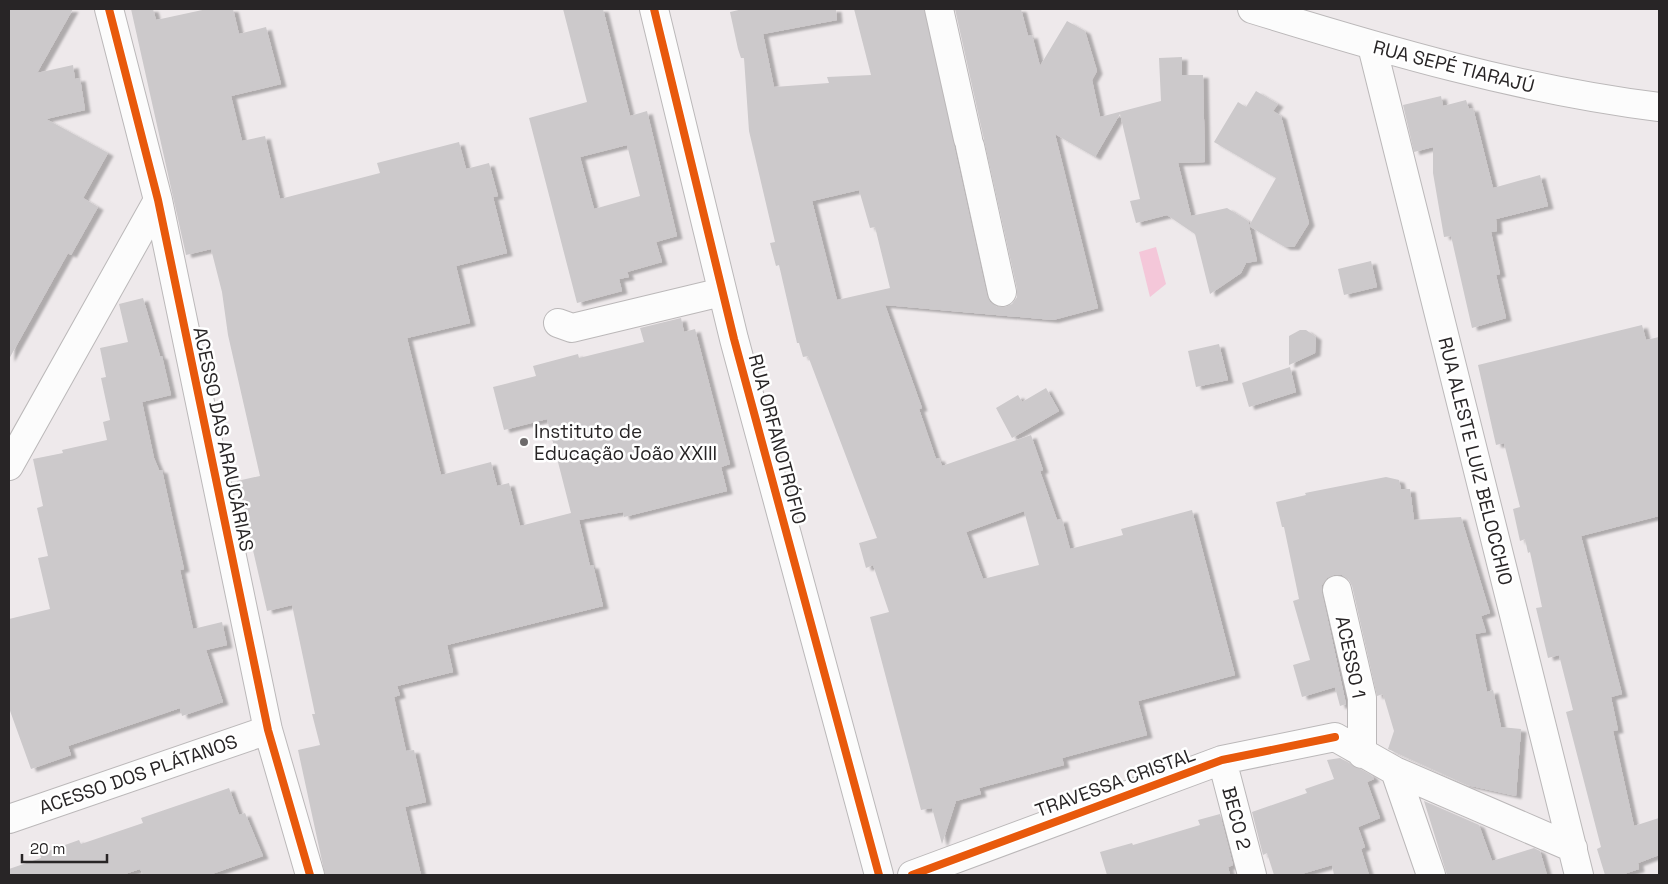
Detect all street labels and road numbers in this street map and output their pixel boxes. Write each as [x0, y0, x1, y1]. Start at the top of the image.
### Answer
street label: RUA SEPÉ TIARAJÚ [1371, 34, 1537, 99]
street label: ACESSO DAS ARAUCÁRIAS [188, 325, 260, 554]
street label: RUA ALESTE LUIZ BELOCCHIO [1433, 334, 1518, 588]
street label: RUA ORFANOTRÓFIO [743, 351, 812, 527]
street label: ACESSO 1 [1330, 614, 1371, 701]
street label: ACESSO DOS PLÁTANOS [36, 729, 241, 820]
street label: TRAVESSA CRISTAL [1032, 742, 1199, 823]
street label: BECO 2 [1216, 784, 1257, 853]

